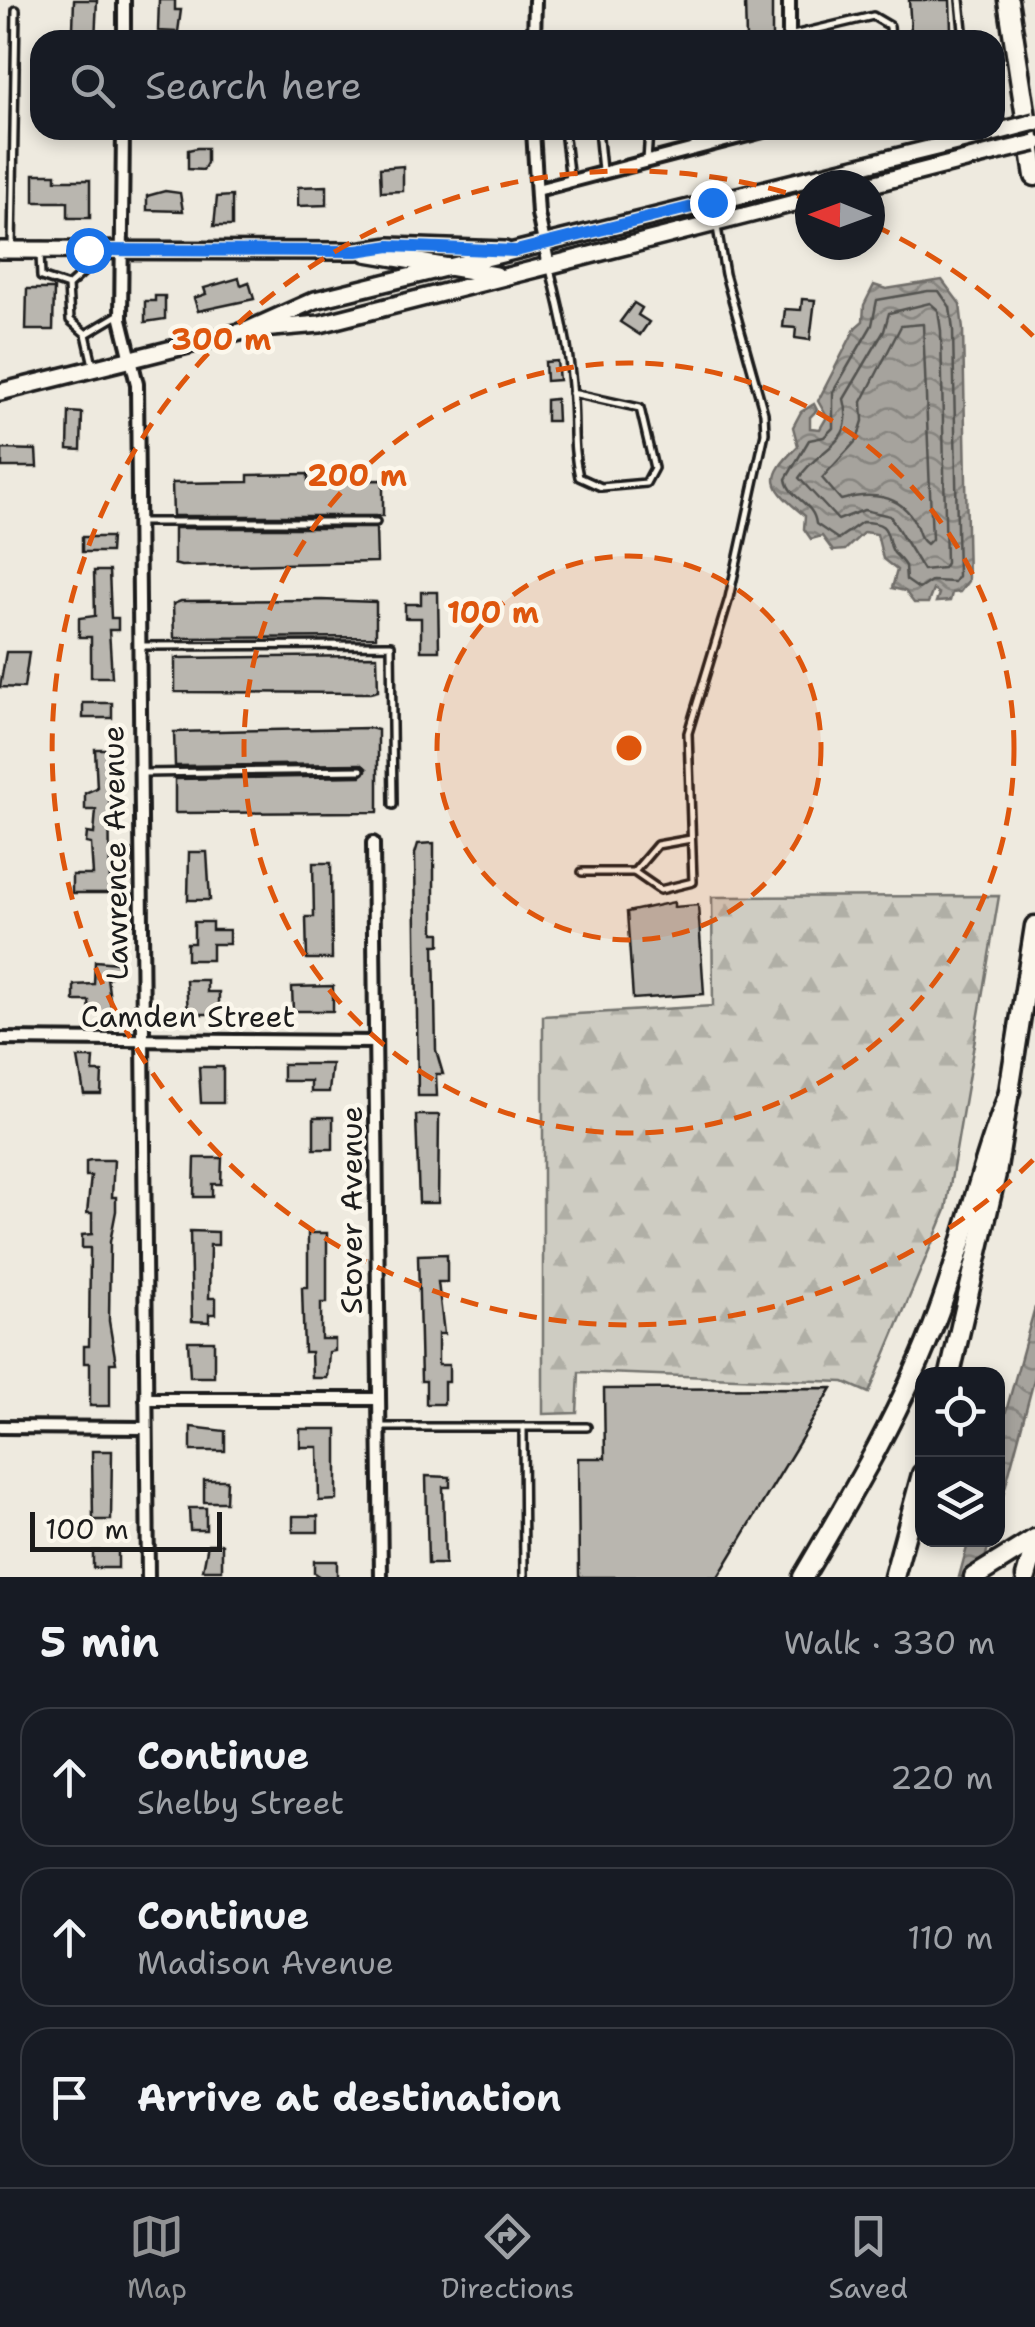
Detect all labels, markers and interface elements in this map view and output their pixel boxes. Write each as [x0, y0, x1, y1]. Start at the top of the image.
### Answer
search box [30, 30, 1005, 140]
icon: search [65, 58, 120, 113]
text: Search here [145, 60, 362, 111]
north arrow [795, 170, 885, 260]
route end [690, 180, 736, 226]
route start [66, 228, 112, 274]
text: 300 m [171, 319, 271, 360]
text: 200 m [307, 455, 407, 496]
text: 100 m [447, 592, 539, 633]
street label: Lawrence Avenue [92, 725, 138, 981]
centre of rings [611, 730, 647, 766]
street label: Camden Street [81, 996, 295, 1037]
street label: Stover Avenue [331, 1106, 372, 1314]
map controls [915, 1367, 1005, 1547]
button: locate [915, 1367, 1005, 1457]
button: layers [915, 1457, 1005, 1547]
scale bar [30, 1507, 222, 1552]
text: 100 m [45, 1510, 129, 1548]
text: 5 min [40, 1614, 159, 1670]
text: Walk · 330 m [784, 1621, 995, 1664]
text: Continue [137, 1730, 309, 1781]
icon: ahead [42, 1750, 97, 1805]
text: 220 m [890, 1756, 993, 1799]
text: Shelby Street [137, 1781, 344, 1824]
text: Continue [137, 1890, 309, 1941]
icon: ahead [42, 1910, 97, 1965]
text: 110 m [907, 1916, 993, 1959]
text: Madison Avenue [137, 1941, 394, 1984]
icon: arrive [42, 2070, 97, 2125]
text: Arrive at destination [137, 2072, 561, 2123]
tab: Map [127, 2209, 187, 2307]
tab: Directions [441, 2209, 574, 2307]
tab: Saved [828, 2209, 908, 2307]

